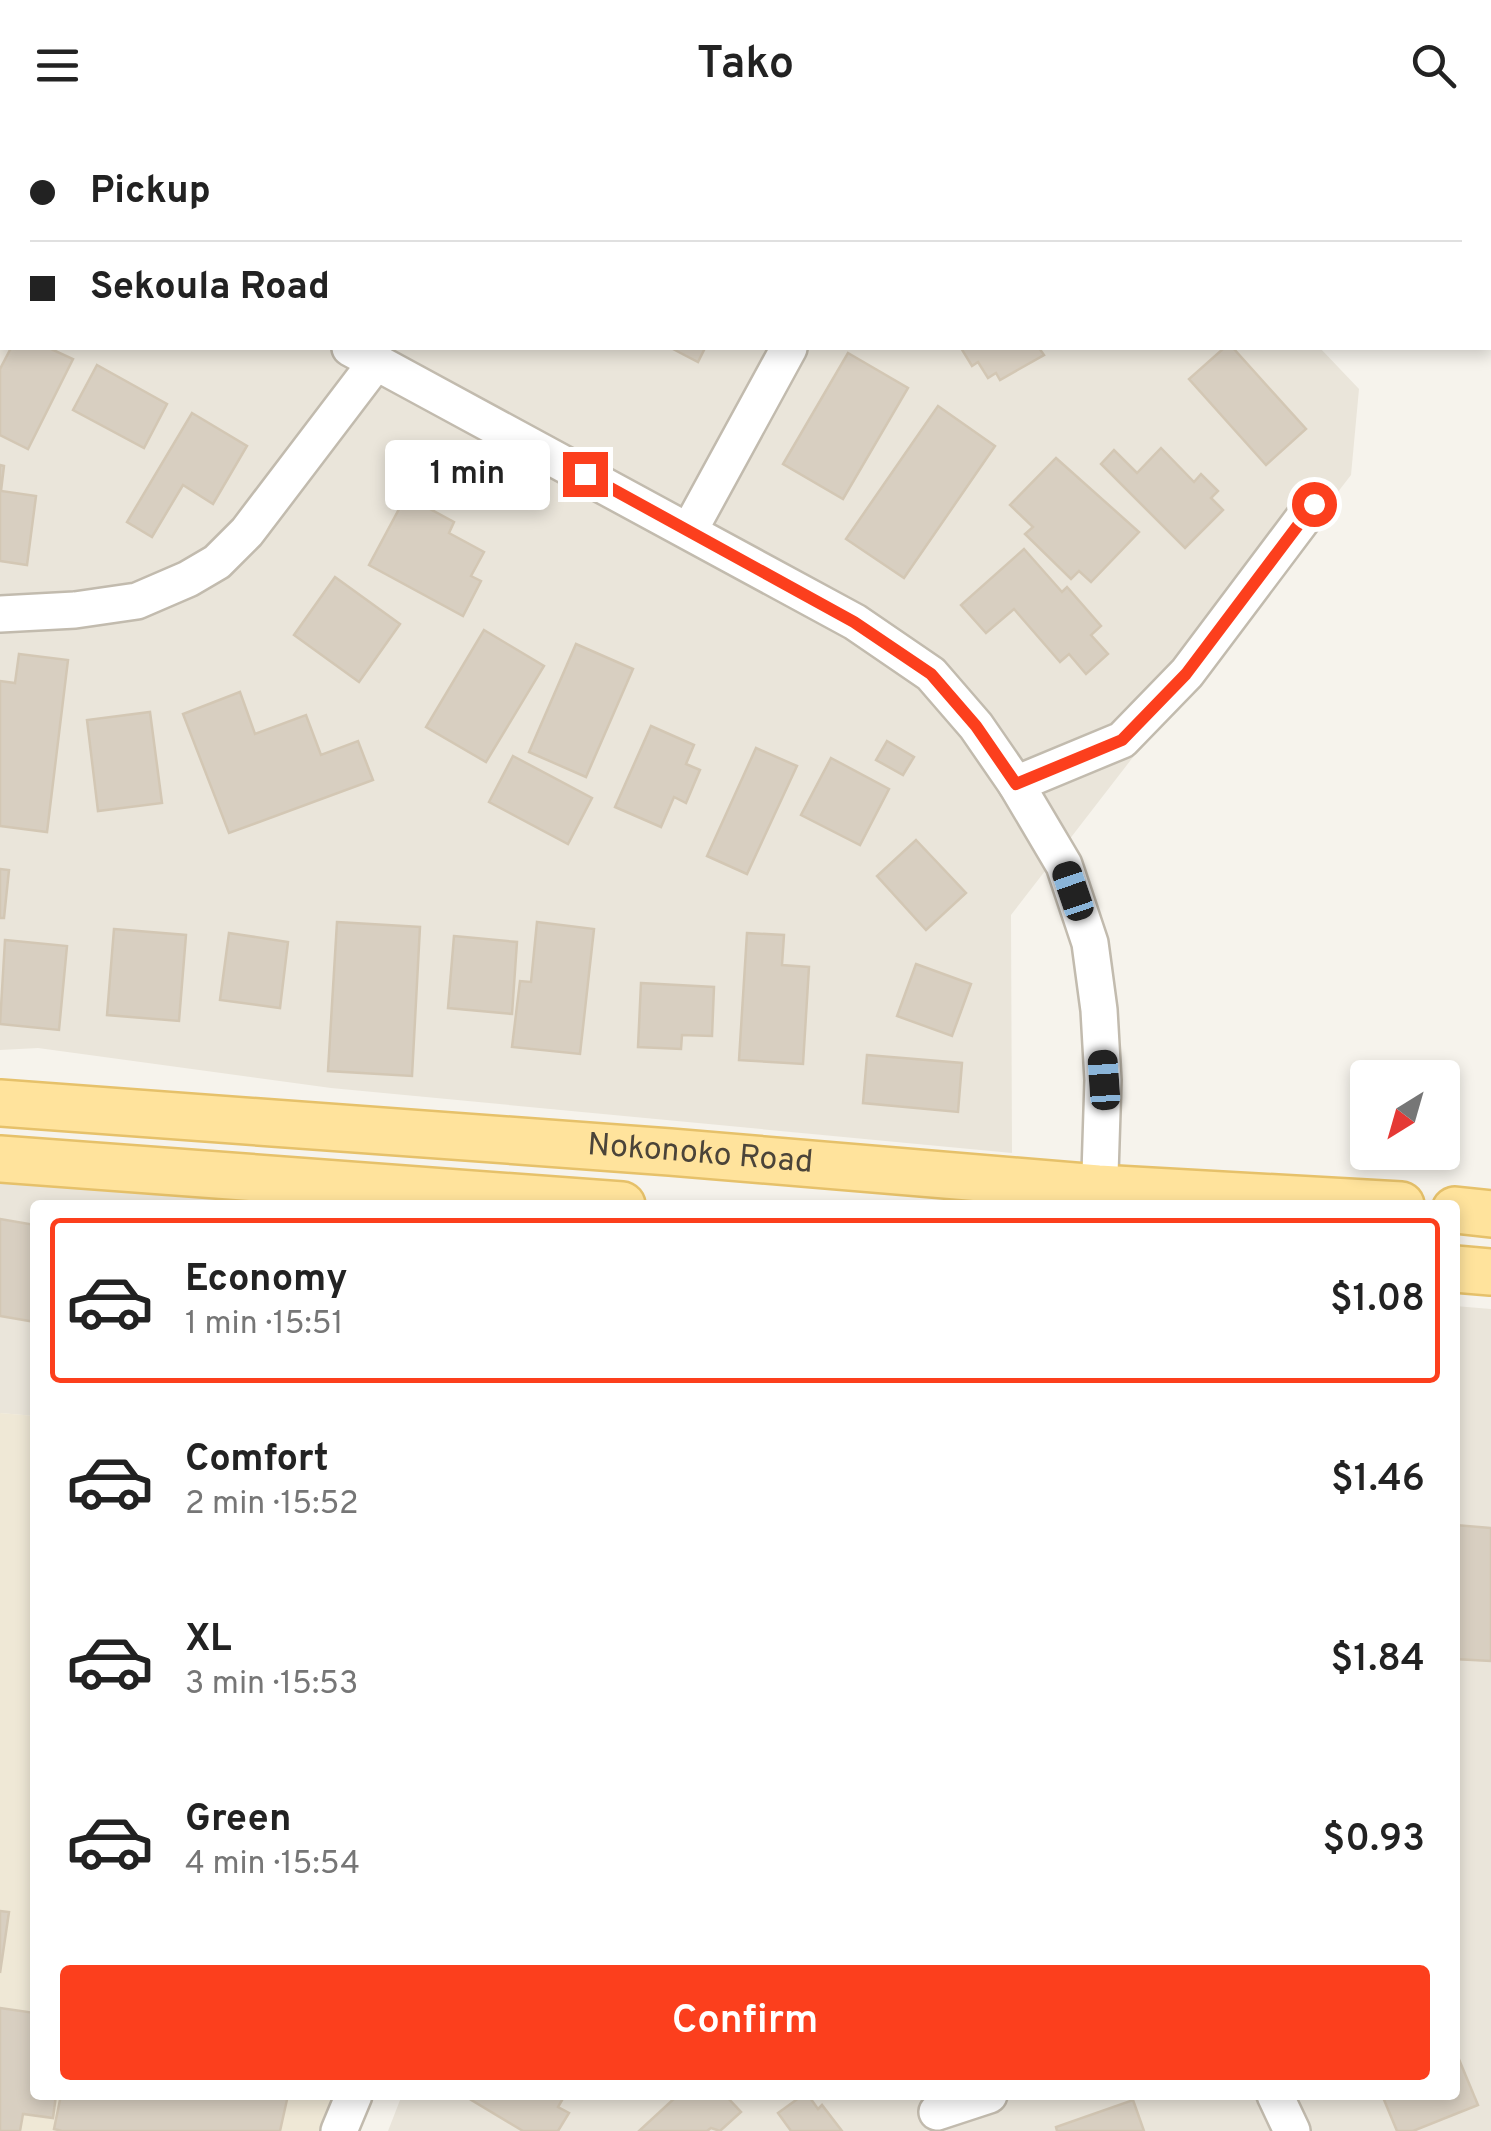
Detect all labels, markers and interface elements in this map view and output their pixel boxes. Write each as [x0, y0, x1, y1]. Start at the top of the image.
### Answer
text: Tako [697, 37, 794, 94]
icon: menu [30, 38, 85, 93]
icon: search [1406, 38, 1461, 93]
text: Pickup [90, 168, 211, 217]
text: Sekoula Road [90, 264, 330, 313]
callout: 1 min [385, 439, 550, 509]
route end [563, 452, 608, 497]
text: 1 min [430, 455, 505, 495]
route start [1292, 482, 1337, 527]
car [1049, 858, 1097, 924]
car [1087, 1049, 1121, 1111]
north arrow [1350, 1060, 1460, 1170]
map controls [1350, 1060, 1460, 1170]
street label: Nokonoko Road [586, 1126, 814, 1184]
icon: car [65, 1256, 155, 1346]
text: Economy [185, 1256, 347, 1305]
text: $1.08 [1330, 1276, 1425, 1325]
text: 1 min · 15:51 [185, 1305, 344, 1345]
icon: car [65, 1436, 155, 1526]
text: Comfort [185, 1436, 329, 1485]
text: $1.46 [1331, 1456, 1425, 1505]
text: 2 min · 15:52 [185, 1485, 359, 1525]
icon: car [65, 1616, 155, 1706]
text: XL [185, 1616, 232, 1665]
text: $1.84 [1331, 1636, 1425, 1685]
text: 3 min · 15:53 [185, 1665, 358, 1705]
icon: car [65, 1796, 155, 1886]
text: Green [185, 1796, 291, 1845]
text: $0.93 [1323, 1816, 1425, 1865]
text: 4 min · 15:54 [185, 1845, 360, 1885]
button: Confirm [60, 1965, 1430, 2080]

